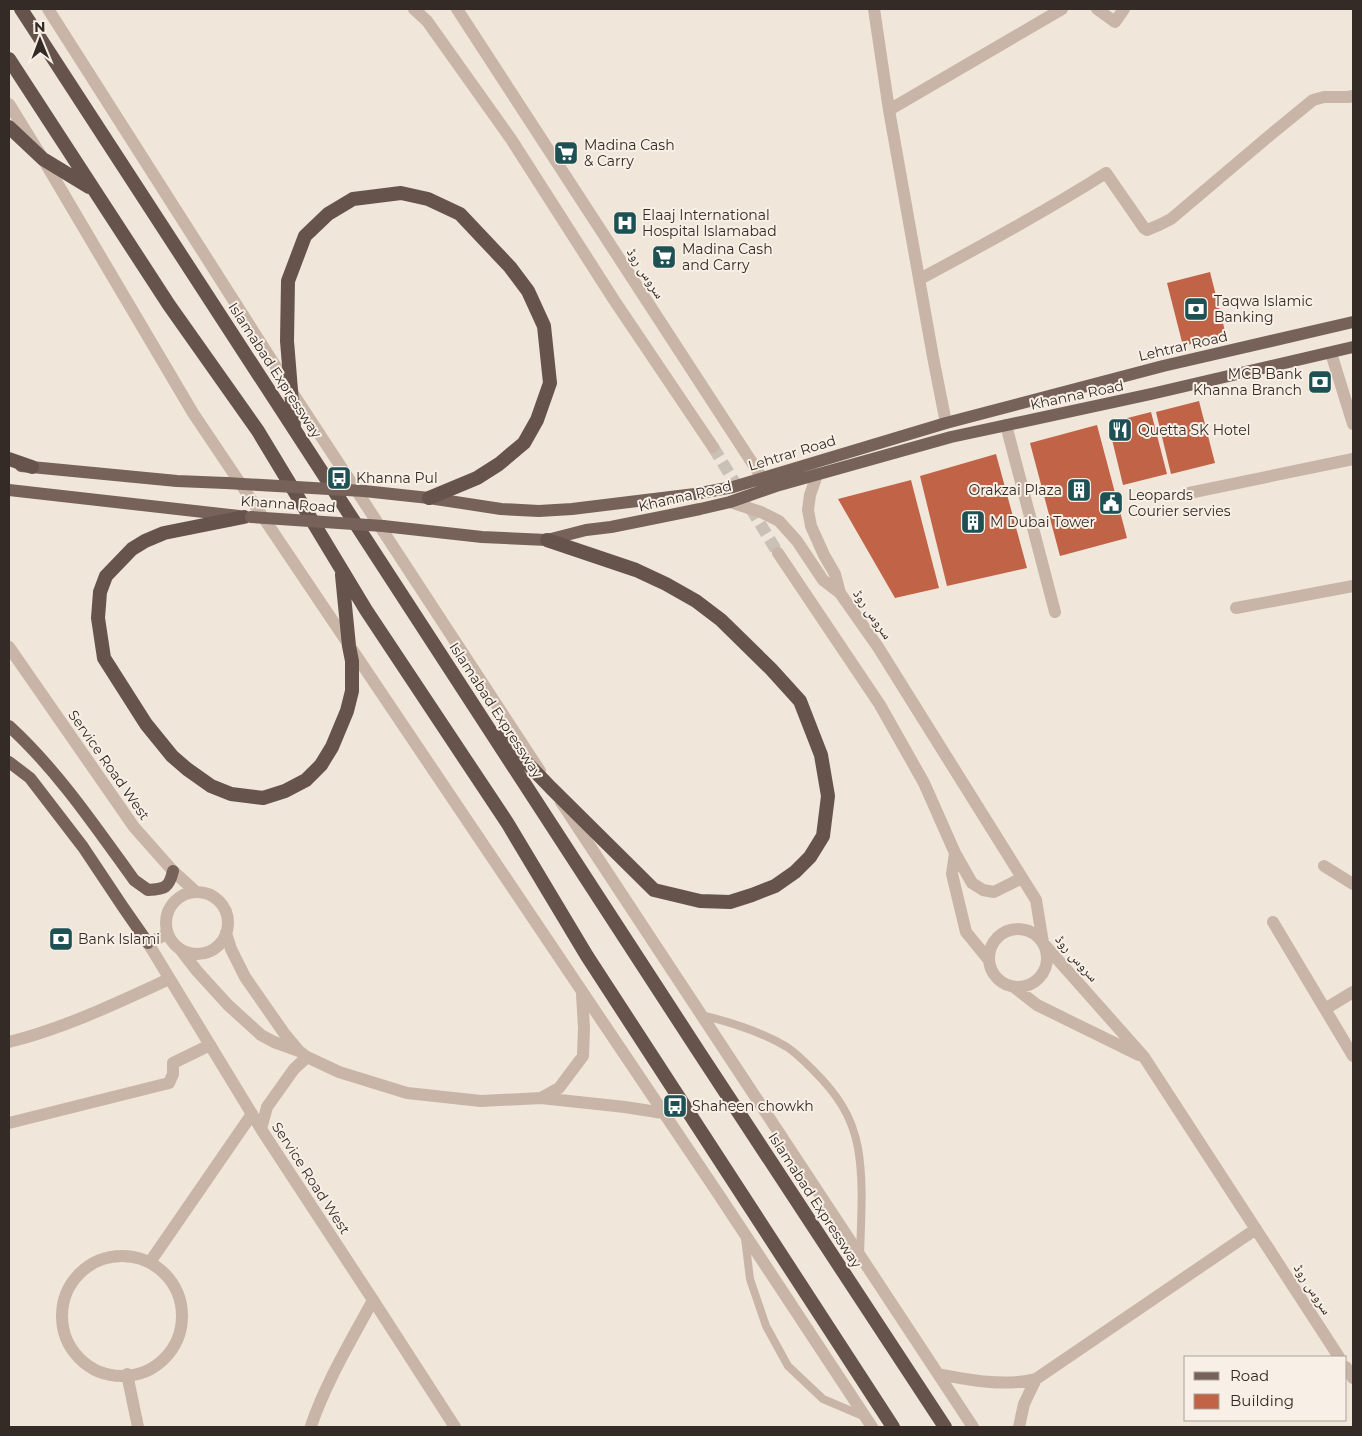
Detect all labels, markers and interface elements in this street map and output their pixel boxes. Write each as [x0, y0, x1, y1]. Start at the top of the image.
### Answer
north arrow [15, 15, 65, 65]
text: N [34, 18, 46, 36]
place label: Madina Cash & Carry [584, 136, 675, 170]
supermarket icon: Madina Cash & Carry [553, 140, 579, 166]
place label: Elaaj International Hospital Islamabad [642, 206, 777, 240]
hospital icon: Elaaj International Hospital Islamabad [612, 210, 638, 236]
place label: Madina Cash and Carry [682, 240, 773, 274]
street label: سروس روڈ [623, 244, 669, 302]
supermarket icon: Madina Cash and Carry [651, 244, 677, 270]
place label: Taqwa Islamic Banking [1214, 292, 1313, 326]
bank icon: Taqwa Islamic Banking [1183, 296, 1209, 322]
street label: Islamabad Expressway [224, 299, 326, 442]
street label: Lehtrar Road [1137, 327, 1229, 365]
place label: MCB Bank Khanna Branch [1193, 365, 1303, 399]
bank icon: MCB Bank Khanna Branch [1307, 369, 1333, 395]
street label: Khanna Road [1029, 376, 1125, 414]
restaurant icon: Quetta SK Hotel [1107, 417, 1133, 443]
place label: Quetta SK Hotel [1138, 421, 1250, 439]
street label: Lehtrar Road [746, 431, 838, 475]
bus stop icon: Khanna Pul [326, 465, 352, 491]
place label: Khanna Pul [356, 469, 438, 487]
street label: Khanna Road [637, 477, 733, 515]
building icon: Orakzai Plaza [1066, 477, 1092, 503]
place label: Orakzai Plaza [968, 481, 1062, 499]
place label: Leopards Courier servies [1128, 486, 1231, 520]
public building icon: Leopards Courier servies [1098, 490, 1124, 516]
street label: Khanna Road [240, 492, 336, 516]
building icon: M Dubai Tower [960, 509, 986, 535]
place label: M Dubai Tower [990, 513, 1096, 531]
street label: سروس روڈ [849, 585, 897, 643]
street label: Islamabad Expressway [445, 639, 547, 782]
street label: Service Road West [64, 707, 154, 824]
bank icon: Bank Islami [48, 926, 74, 952]
place label: Bank Islami [78, 930, 160, 948]
street label: سروس روڈ [1051, 931, 1103, 985]
bus stop icon: Shaheen chowkh [662, 1093, 688, 1119]
place label: Shaheen chowkh [692, 1097, 814, 1115]
street label: Service Road West [268, 1119, 354, 1238]
street label: Islamabad Expressway [764, 1129, 866, 1272]
street label: سروس روڈ [1290, 1260, 1336, 1318]
legend [1184, 1356, 1347, 1421]
text: Road [1230, 1366, 1269, 1385]
text: Building [1230, 1391, 1294, 1410]

